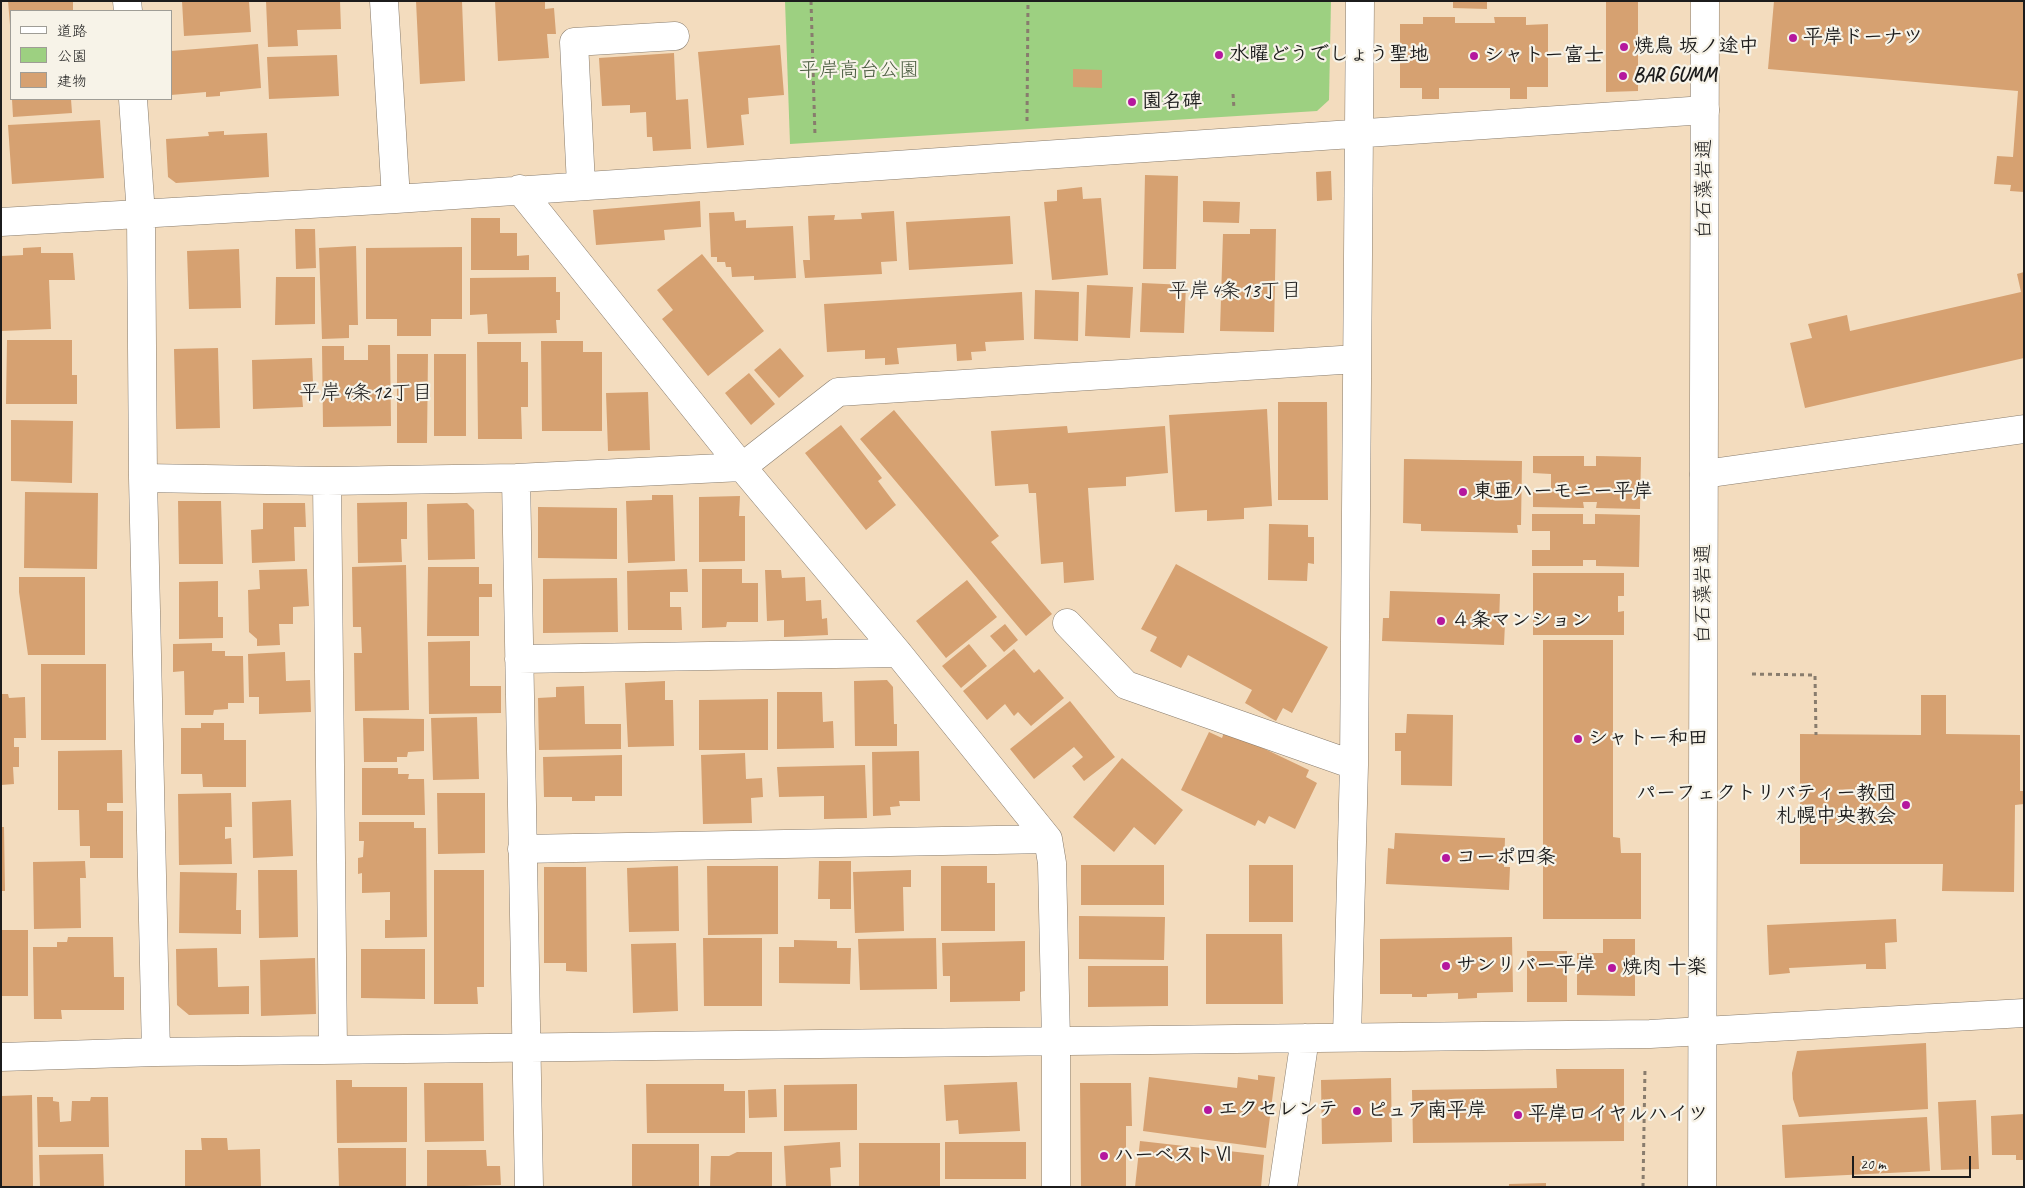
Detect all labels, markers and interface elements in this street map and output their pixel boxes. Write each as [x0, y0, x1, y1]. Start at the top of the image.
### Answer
legend [10, 10, 172, 100]
text: 道路 [57, 22, 87, 41]
place label: 平岸ドーナツ [1803, 26, 1923, 50]
marker: 平岸ドーナツ [1787, 32, 1799, 44]
place label: 焼鳥 坂ノ途中 [1634, 35, 1759, 59]
marker: 焼鳥 坂ノ途中 [1618, 41, 1630, 53]
place label: 水曜どうでしょう聖地 [1229, 43, 1429, 67]
place label: シャトー富士 [1484, 44, 1604, 68]
text: 公園 [57, 47, 87, 66]
marker: 水曜どうでしょう聖地 [1213, 49, 1225, 61]
marker: シャトー富士 [1468, 50, 1480, 62]
park label: 平岸高台公園 [799, 59, 919, 83]
place label: BAR GUMM [1633, 64, 1717, 88]
marker: BAR GUMM [1617, 70, 1629, 82]
text: 建物 [57, 72, 87, 91]
place label: 園名碑 [1142, 90, 1202, 114]
marker: 園名碑 [1126, 96, 1138, 108]
street label: 白石藻岩通 [1693, 139, 1717, 239]
district label: 平岸4条13丁目 [1168, 278, 1302, 304]
district label: 平岸4条12丁目 [299, 380, 433, 406]
place label: 東亜ハーモニー平岸 [1473, 480, 1653, 504]
marker: 東亜ハーモニー平岸 [1457, 486, 1469, 498]
street label: 白石藻岩通 [1692, 544, 1716, 644]
place label: ４条マンション [1451, 609, 1591, 633]
marker: ４条マンション [1435, 615, 1447, 627]
place label: シャトー和田 [1588, 727, 1708, 751]
marker: シャトー和田 [1572, 733, 1584, 745]
place label: パーフェクトリバティー教団 札幌中央教会 [1636, 782, 1896, 829]
marker: パーフェクトリバティー教団 札幌中央教会 [1900, 799, 1912, 811]
place label: コーポ四条 [1456, 846, 1556, 870]
marker: コーポ四条 [1440, 852, 1452, 864]
place label: サンリバー平岸 [1456, 954, 1596, 978]
place label: 焼肉 十楽 [1622, 956, 1707, 980]
marker: サンリバー平岸 [1440, 960, 1452, 972]
marker: 焼肉 十楽 [1606, 962, 1618, 974]
place label: エクセレンテ [1218, 1098, 1338, 1122]
place label: ピュア南平岸 [1367, 1099, 1487, 1123]
place label: 平岸ロイヤルハイツ [1528, 1103, 1708, 1127]
marker: エクセレンテ [1202, 1104, 1214, 1116]
marker: ピュア南平岸 [1351, 1105, 1363, 1117]
marker: 平岸ロイヤルハイツ [1512, 1109, 1524, 1121]
place label: ハーベストⅥ [1114, 1144, 1234, 1168]
scale bar [1855, 1146, 1974, 1178]
marker: ハーベストⅥ [1098, 1150, 1110, 1162]
text: 20 m [1860, 1155, 1886, 1174]

